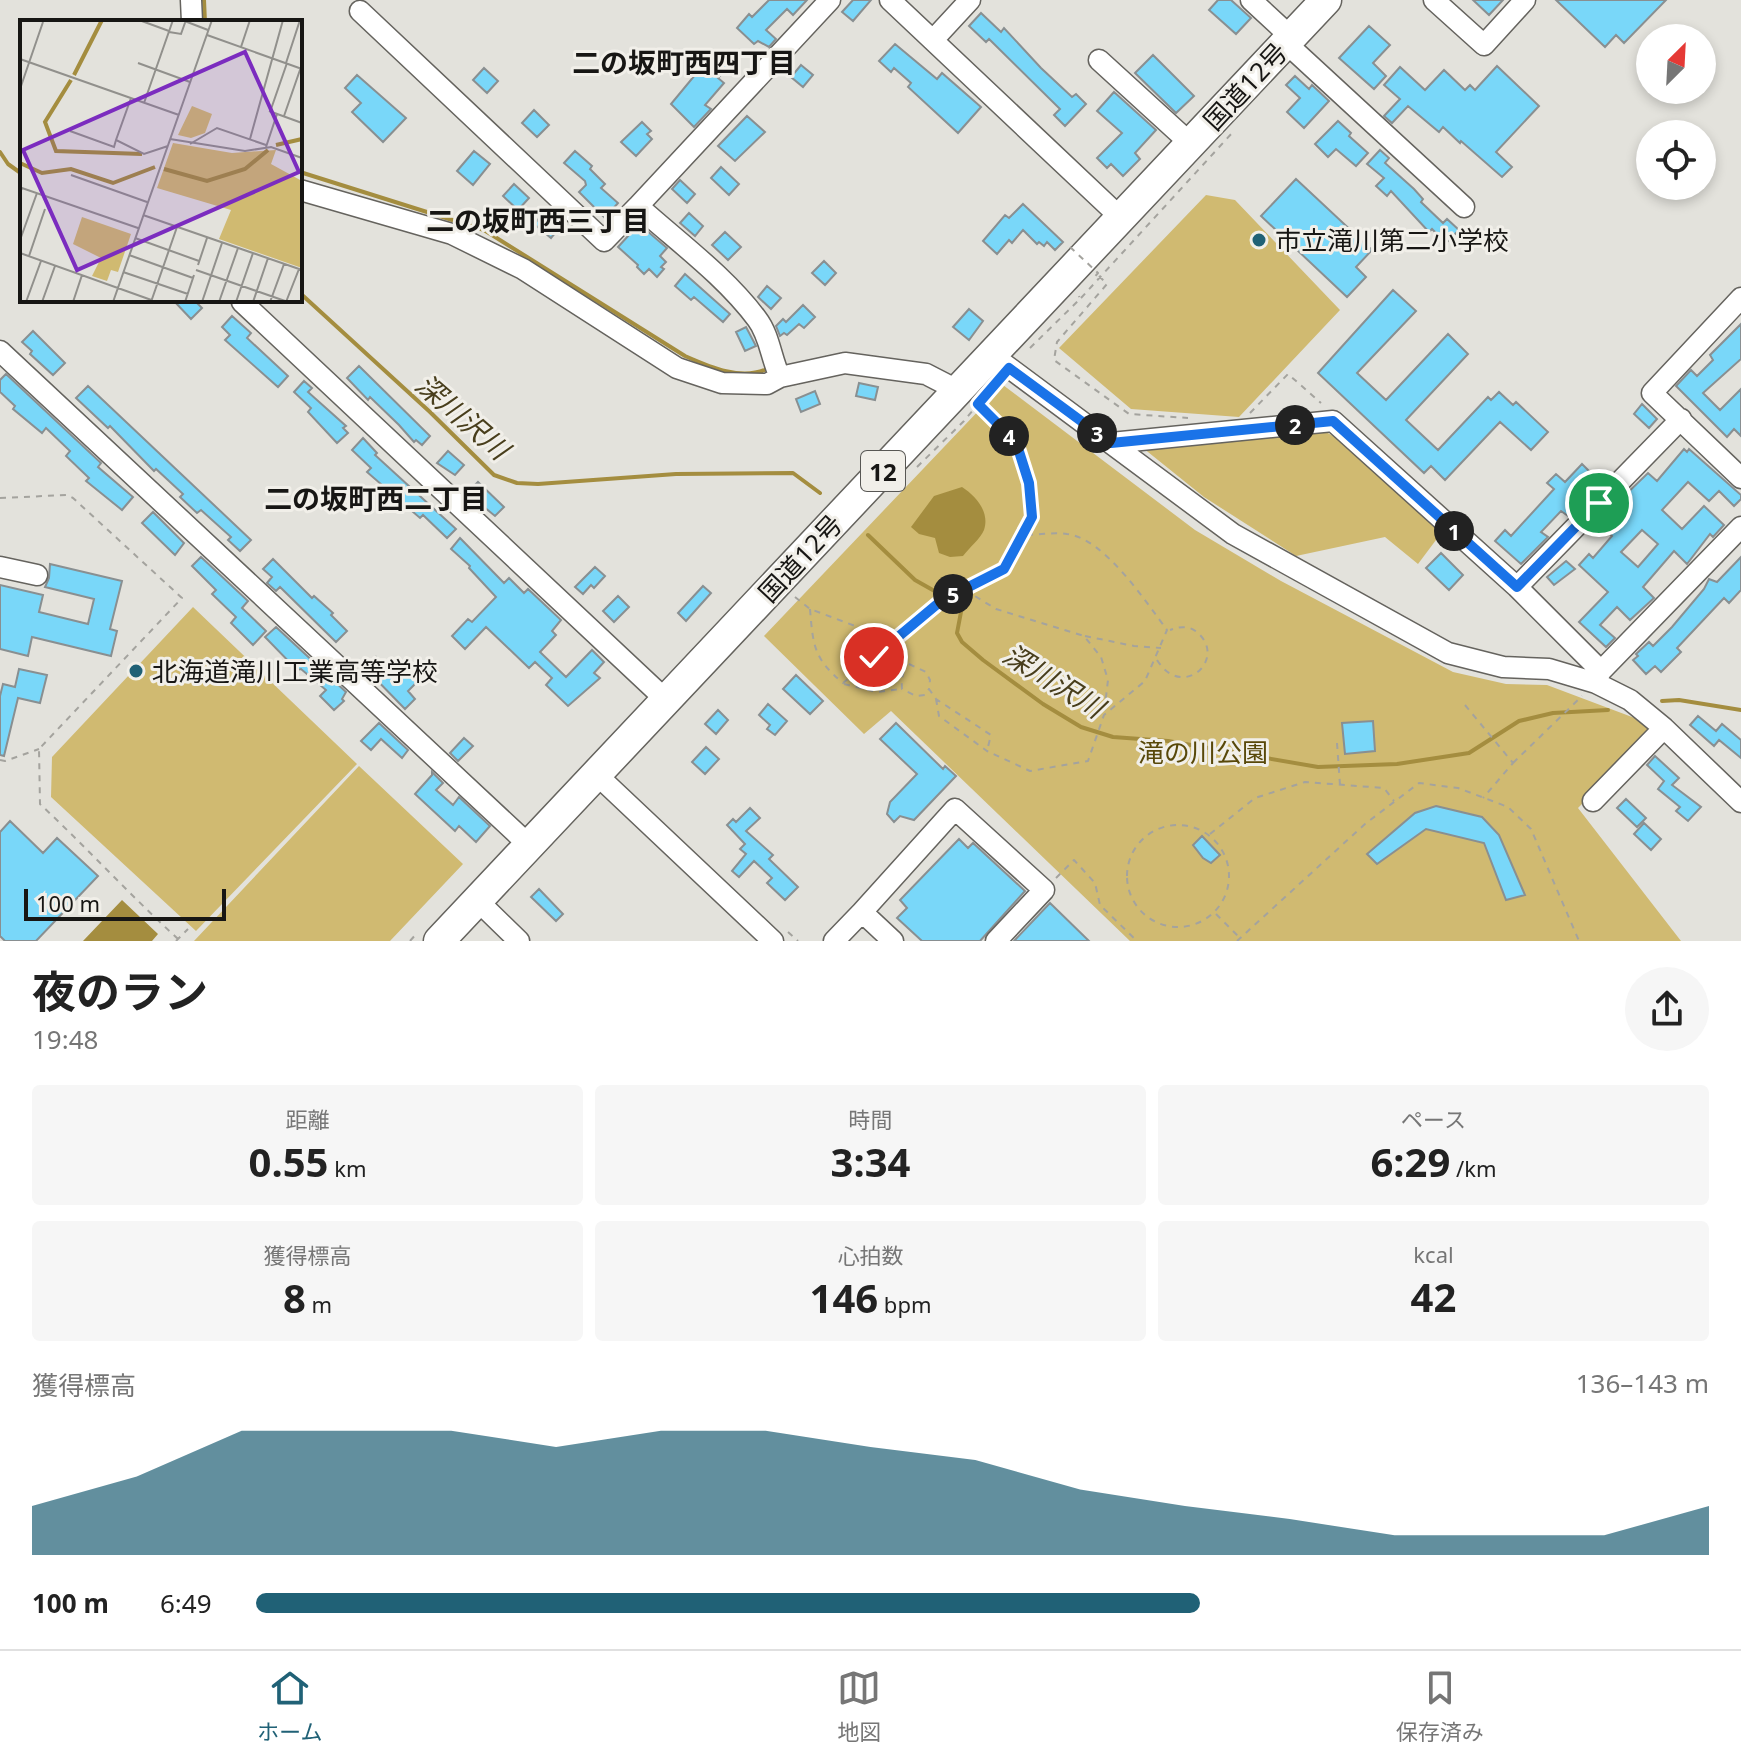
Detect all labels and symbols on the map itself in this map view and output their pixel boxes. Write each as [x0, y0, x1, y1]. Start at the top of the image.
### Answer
inset map [20, 20, 302, 302]
north arrow [1636, 24, 1716, 104]
street label: 国道12号 [1195, 34, 1295, 138]
district label: 二の坂町西四丁目 [572, 43, 796, 81]
district label: 二の坂町西三丁目 [426, 201, 650, 239]
place label: 市立滝川第二小学校 [1275, 222, 1509, 258]
marker: 市立滝川第二小学校 [1250, 231, 1268, 249]
water label: 深川沢川 [408, 365, 520, 469]
pin: 2 [1275, 405, 1315, 445]
pin: 3 [1077, 413, 1117, 453]
pin: 4 [989, 416, 1029, 456]
road number: 12 [861, 451, 905, 491]
pin [1565, 469, 1633, 537]
district label: 二の坂町西二丁目 [264, 479, 488, 517]
street label: 国道12号 [750, 506, 850, 610]
pin: 1 [1434, 511, 1474, 551]
pin: 5 [933, 574, 973, 614]
pin [840, 623, 908, 691]
water label: 深川沢川 [996, 634, 1114, 727]
place label: 北海道滝川工業高等学校 [152, 653, 438, 689]
marker: 北海道滝川工業高等学校 [127, 662, 145, 680]
park label: 滝の川公園 [1138, 734, 1268, 770]
scale bar [24, 885, 226, 921]

